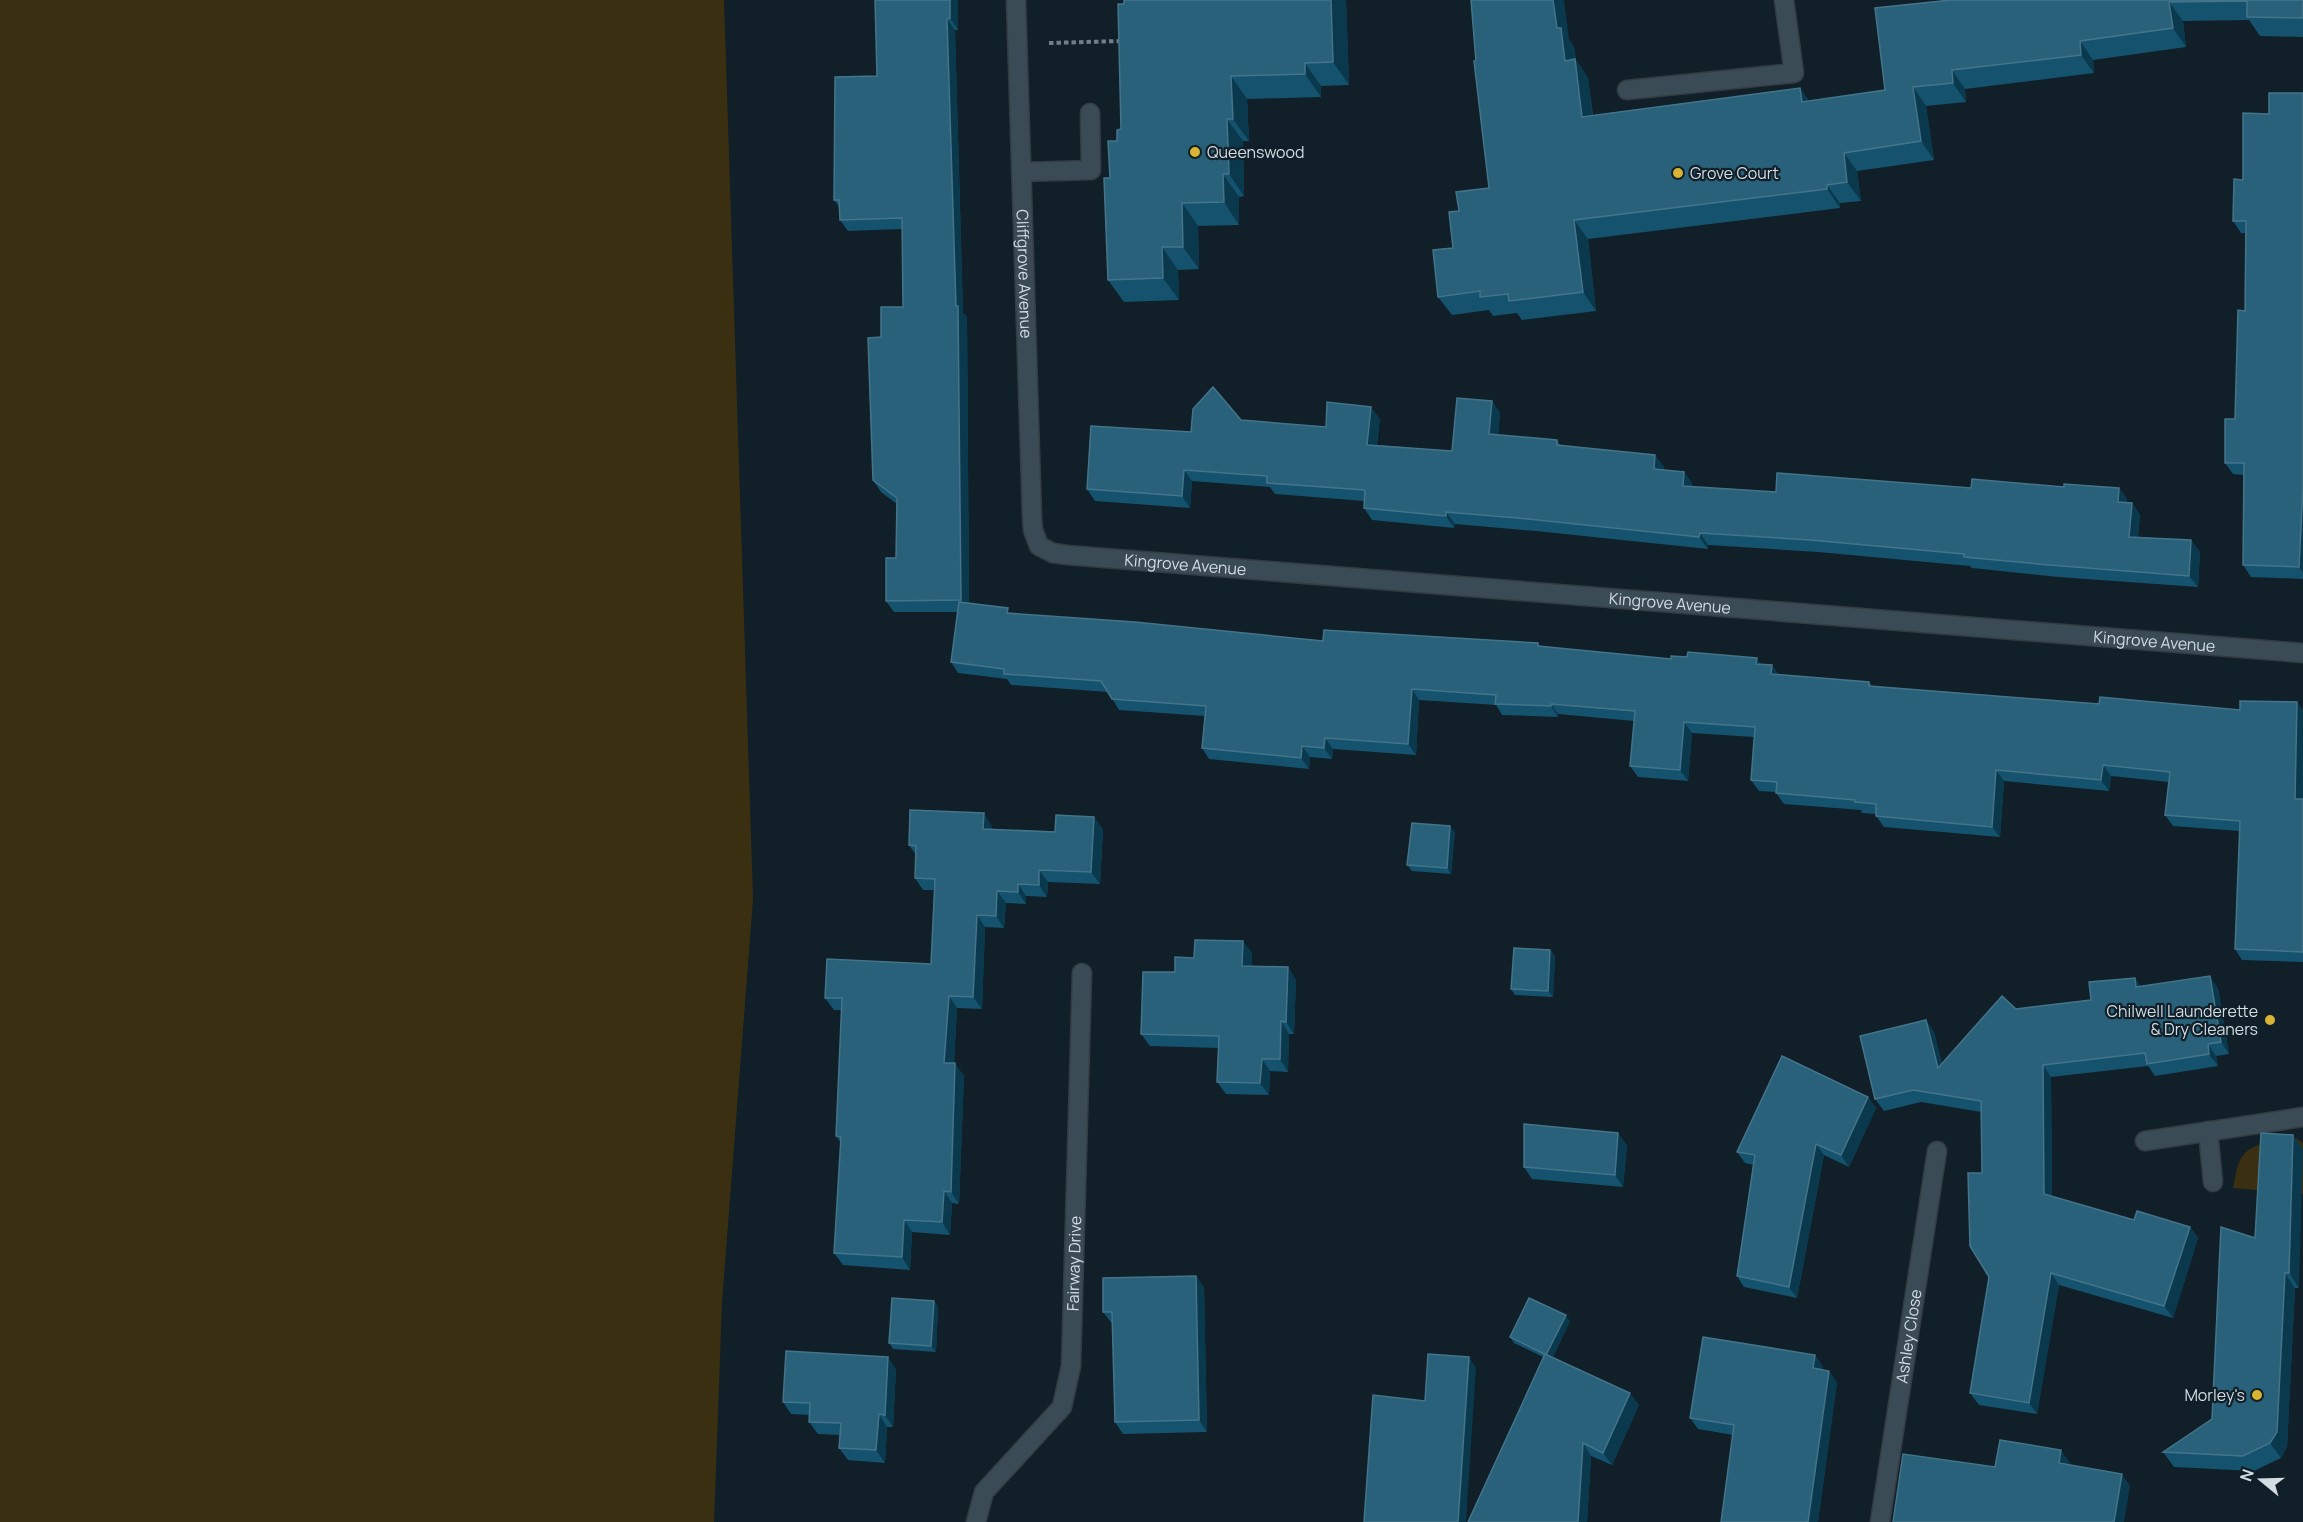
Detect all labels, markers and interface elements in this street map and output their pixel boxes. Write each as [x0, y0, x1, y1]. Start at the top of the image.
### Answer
place label: Queenswood [1207, 141, 1305, 163]
marker: Queenswood [1188, 145, 1202, 159]
place label: Grove Court [1690, 162, 1779, 184]
marker: Grove Court [1671, 166, 1685, 180]
street label: Cliffgrove Avenue [1011, 209, 1037, 339]
street label: Kingrove Avenue [1124, 549, 1247, 580]
street label: Kingrove Avenue [1608, 587, 1732, 619]
street label: Kingrove Avenue [2093, 625, 2216, 657]
place label: Chilwell Launderette & Dry Cleaners [2107, 1000, 2258, 1040]
marker: Chilwell Launderette & Dry Cleaners [2263, 1013, 2277, 1027]
street label: Fairway Drive [1062, 1215, 1086, 1311]
street label: Ashley Close [1890, 1288, 1927, 1385]
place label: Morley's [2184, 1384, 2245, 1406]
marker: Morley's [2250, 1388, 2264, 1402]
north arrow [2231, 1450, 2291, 1510]
text: N [2235, 1466, 2259, 1484]

